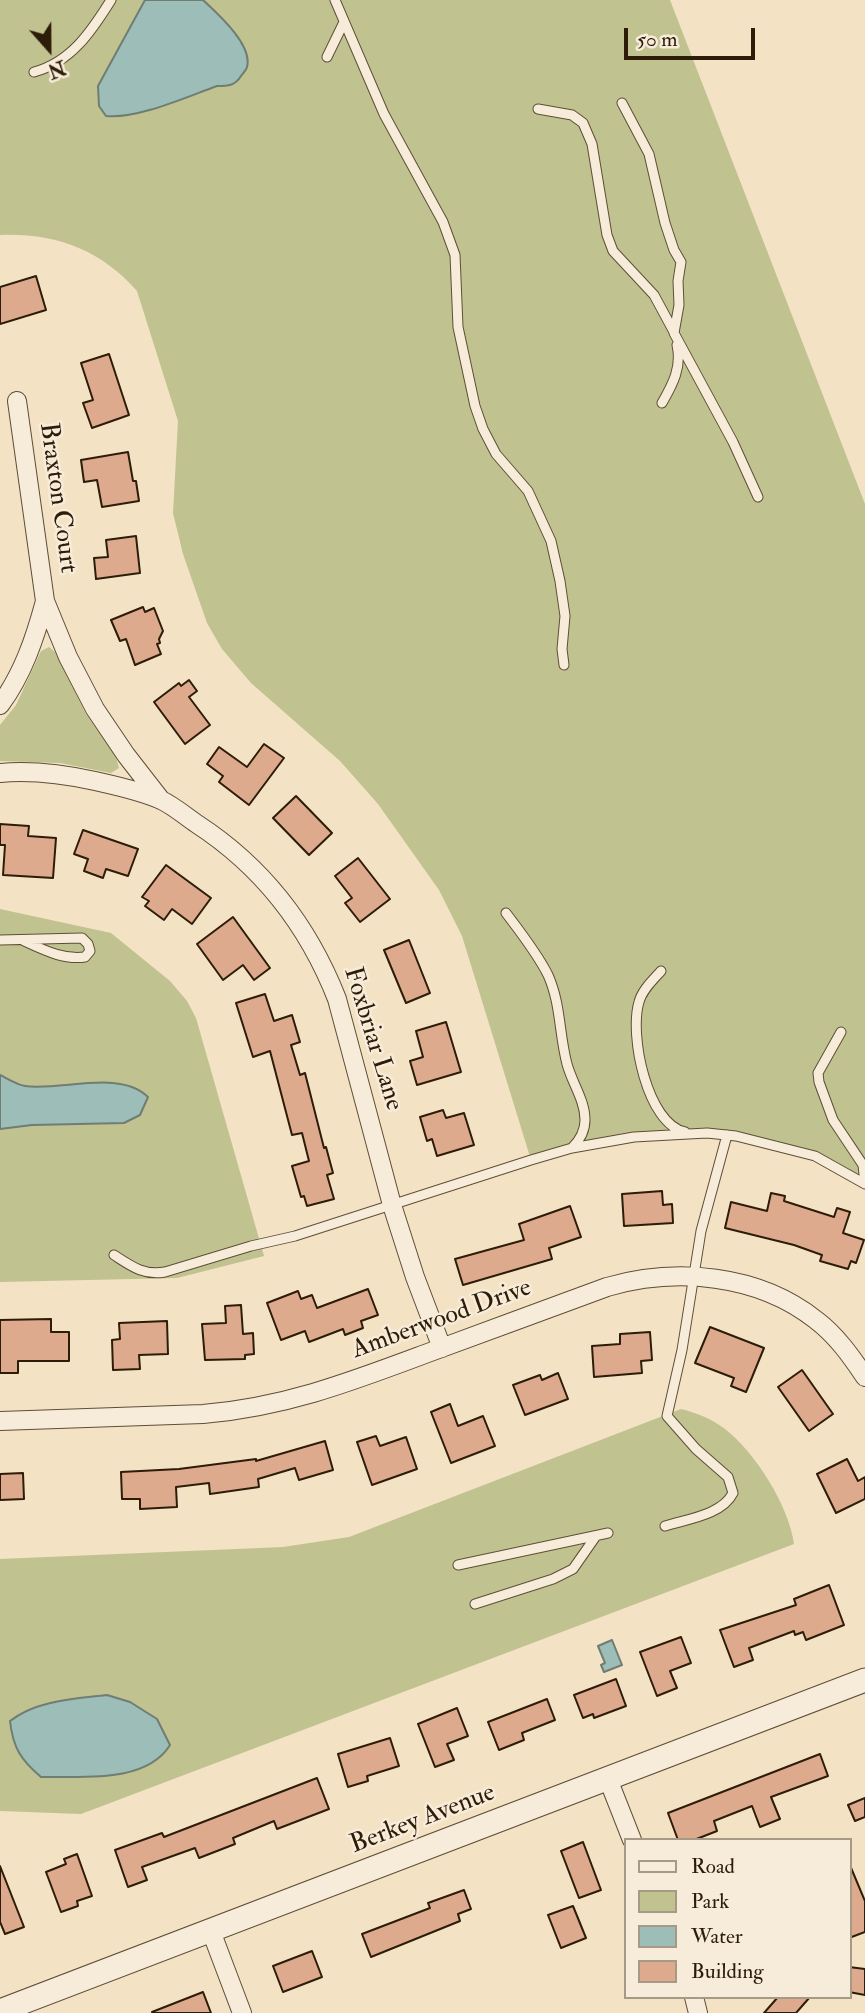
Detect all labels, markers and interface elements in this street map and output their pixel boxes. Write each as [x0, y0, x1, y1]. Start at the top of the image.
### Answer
north arrow [14, 14, 84, 84]
scale bar [627, 14, 758, 58]
text: 50 m [637, 26, 678, 53]
text: N [44, 54, 69, 83]
street label: Braxton Court [31, 421, 83, 575]
street label: Foxbriar Lane [335, 963, 409, 1115]
street label: Amberwood Drive [348, 1273, 536, 1367]
street label: Berkey Avenue [346, 1778, 500, 1862]
legend [624, 1838, 851, 1999]
text: Road [691, 1853, 735, 1880]
text: Park [691, 1888, 729, 1915]
text: Water [691, 1923, 743, 1950]
text: Building [691, 1958, 764, 1985]

